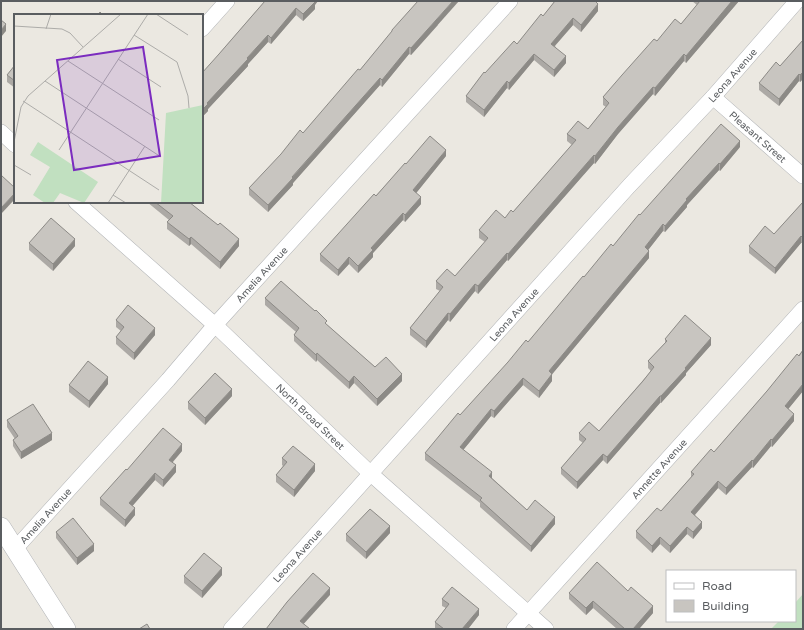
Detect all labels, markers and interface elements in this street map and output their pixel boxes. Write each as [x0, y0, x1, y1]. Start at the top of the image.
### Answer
inset map [14, 14, 203, 203]
street label: Leona Avenue [706, 46, 760, 105]
street label: Pleasant Street [726, 109, 789, 166]
street label: Amelia Avenue [234, 244, 291, 305]
street label: Leona Avenue [487, 286, 542, 344]
street label: North Broad Street [273, 382, 347, 453]
street label: Annette Avenue [629, 437, 690, 502]
street label: Amelia Avenue [18, 486, 75, 547]
street label: Leona Avenue [271, 527, 325, 585]
legend [666, 570, 796, 622]
text: Road [702, 579, 732, 593]
text: Building [702, 599, 749, 613]

